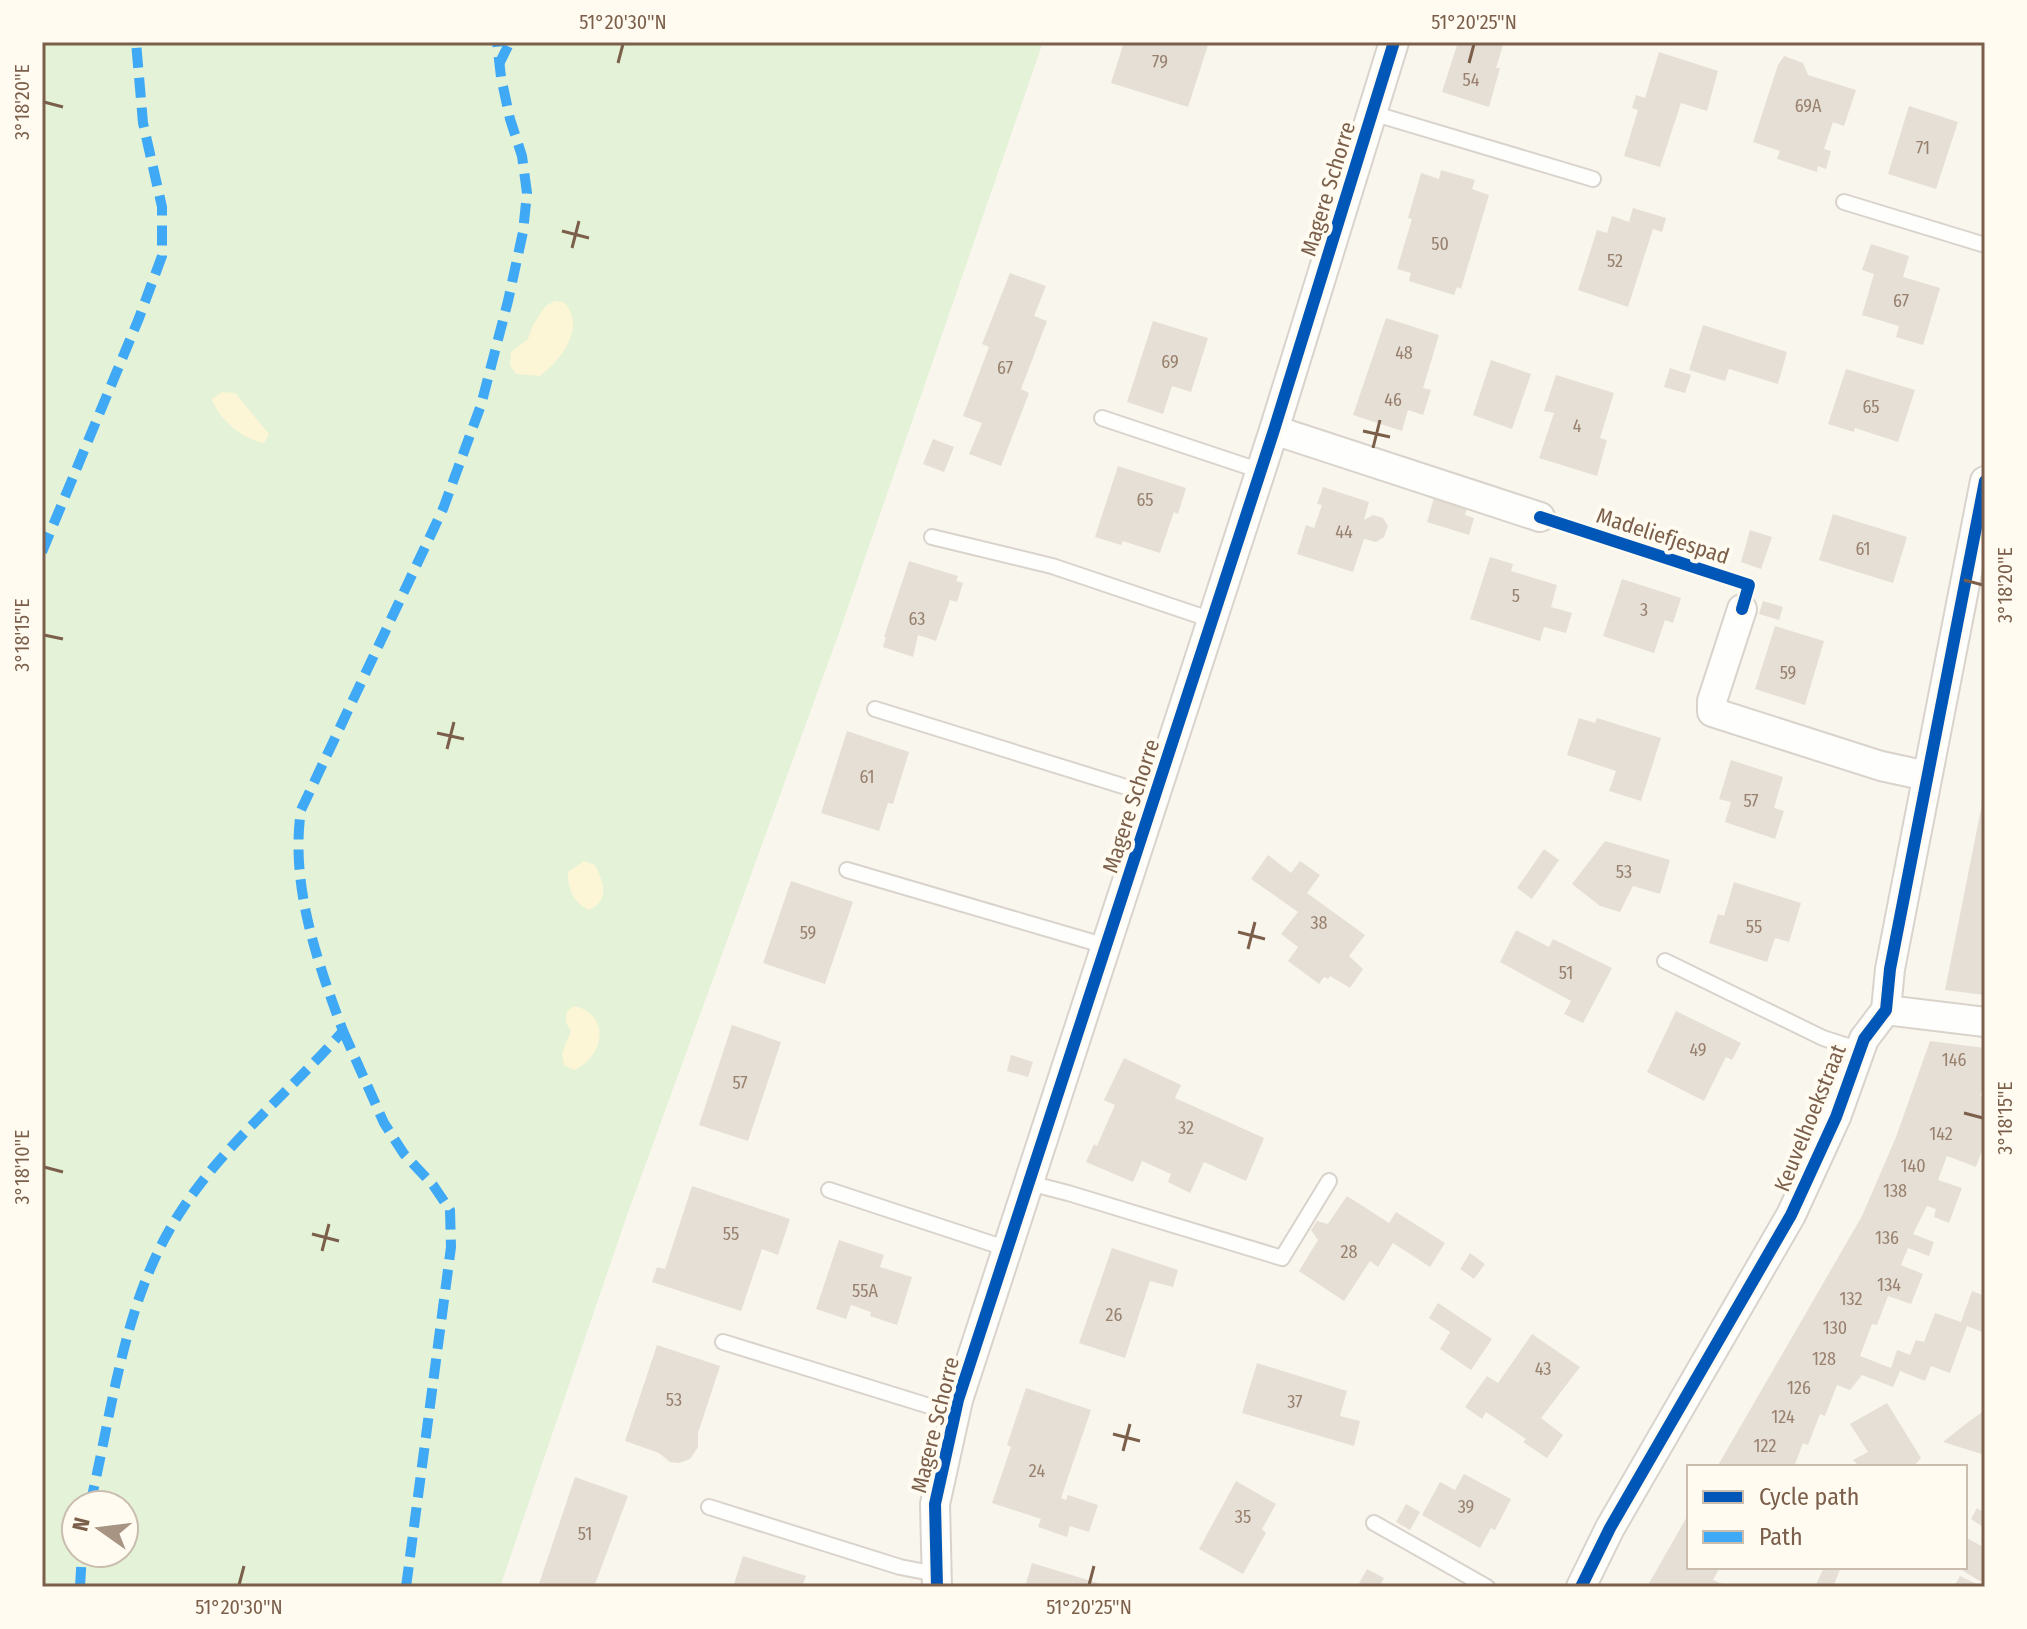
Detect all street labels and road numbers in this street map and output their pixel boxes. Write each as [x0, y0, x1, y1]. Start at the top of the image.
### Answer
street label: Magere Schorre [1295, 118, 1361, 260]
street label: Madeliefjespad [1593, 502, 1733, 570]
street label: Magere Schorre [1097, 736, 1165, 876]
street label: Keuvelhoekstraat [1768, 1040, 1852, 1196]
street label: Magere Schorre [905, 1354, 965, 1496]

